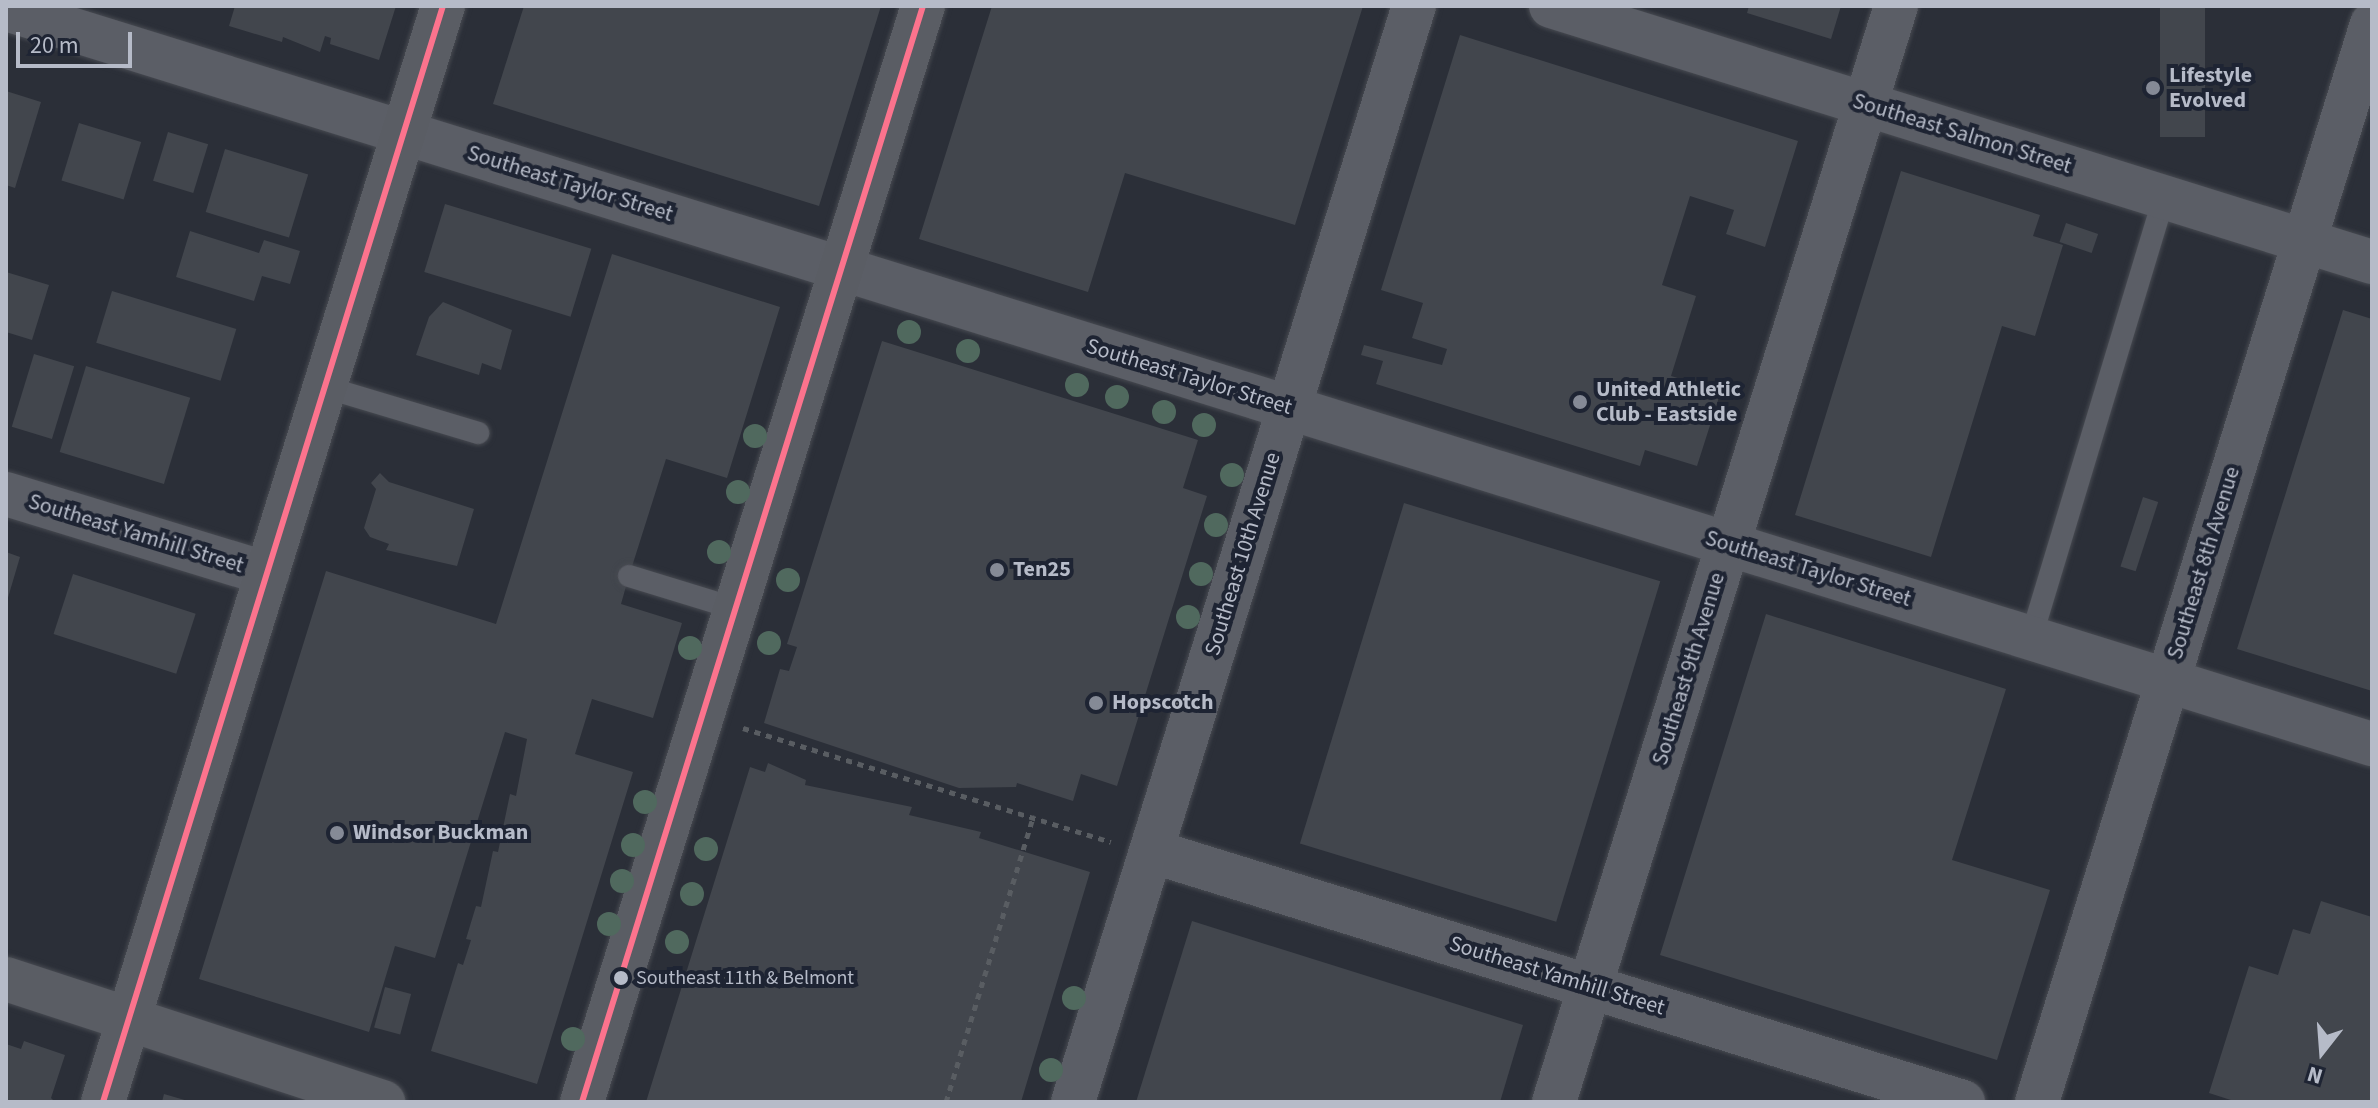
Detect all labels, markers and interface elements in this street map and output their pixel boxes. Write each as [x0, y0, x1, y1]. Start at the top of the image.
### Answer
scale bar [20, 16, 136, 66]
text: 20 m [30, 28, 79, 63]
place label: Lifestyle Evolved [2169, 62, 2252, 114]
marker: Lifestyle Evolved [2144, 79, 2162, 97]
street label: Southeast Salmon Street [1849, 88, 2075, 180]
street label: Southeast Taylor Street [464, 140, 676, 228]
street label: Southeast Taylor Street [1083, 333, 1295, 421]
place label: United Athletic Club - Eastside [1596, 376, 1741, 428]
marker: United Athletic Club - Eastside [1571, 393, 1589, 411]
street label: Southeast 10th Avenue [1200, 449, 1286, 659]
street label: Southeast 8th Avenue [2162, 464, 2246, 662]
street label: Southeast Yamhill Street [25, 489, 247, 579]
street label: Southeast Taylor Street [1702, 525, 1914, 613]
place label: Ten25 [1013, 557, 1071, 583]
marker: Ten25 [988, 561, 1006, 579]
street label: Southeast 9th Avenue [1647, 570, 1731, 768]
place label: Hopscotch [1112, 690, 1213, 716]
marker: Hopscotch [1087, 694, 1105, 712]
place label: Windsor Buckman [353, 820, 528, 846]
marker: Windsor Buckman [328, 824, 346, 842]
street label: Southeast Yamhill Street [1446, 931, 1668, 1021]
place label: Southeast 11th & Belmont [636, 966, 854, 990]
marker: Southeast 11th & Belmont [613, 970, 629, 986]
north arrow [2282, 1012, 2362, 1092]
text: N [2303, 1058, 2327, 1092]

